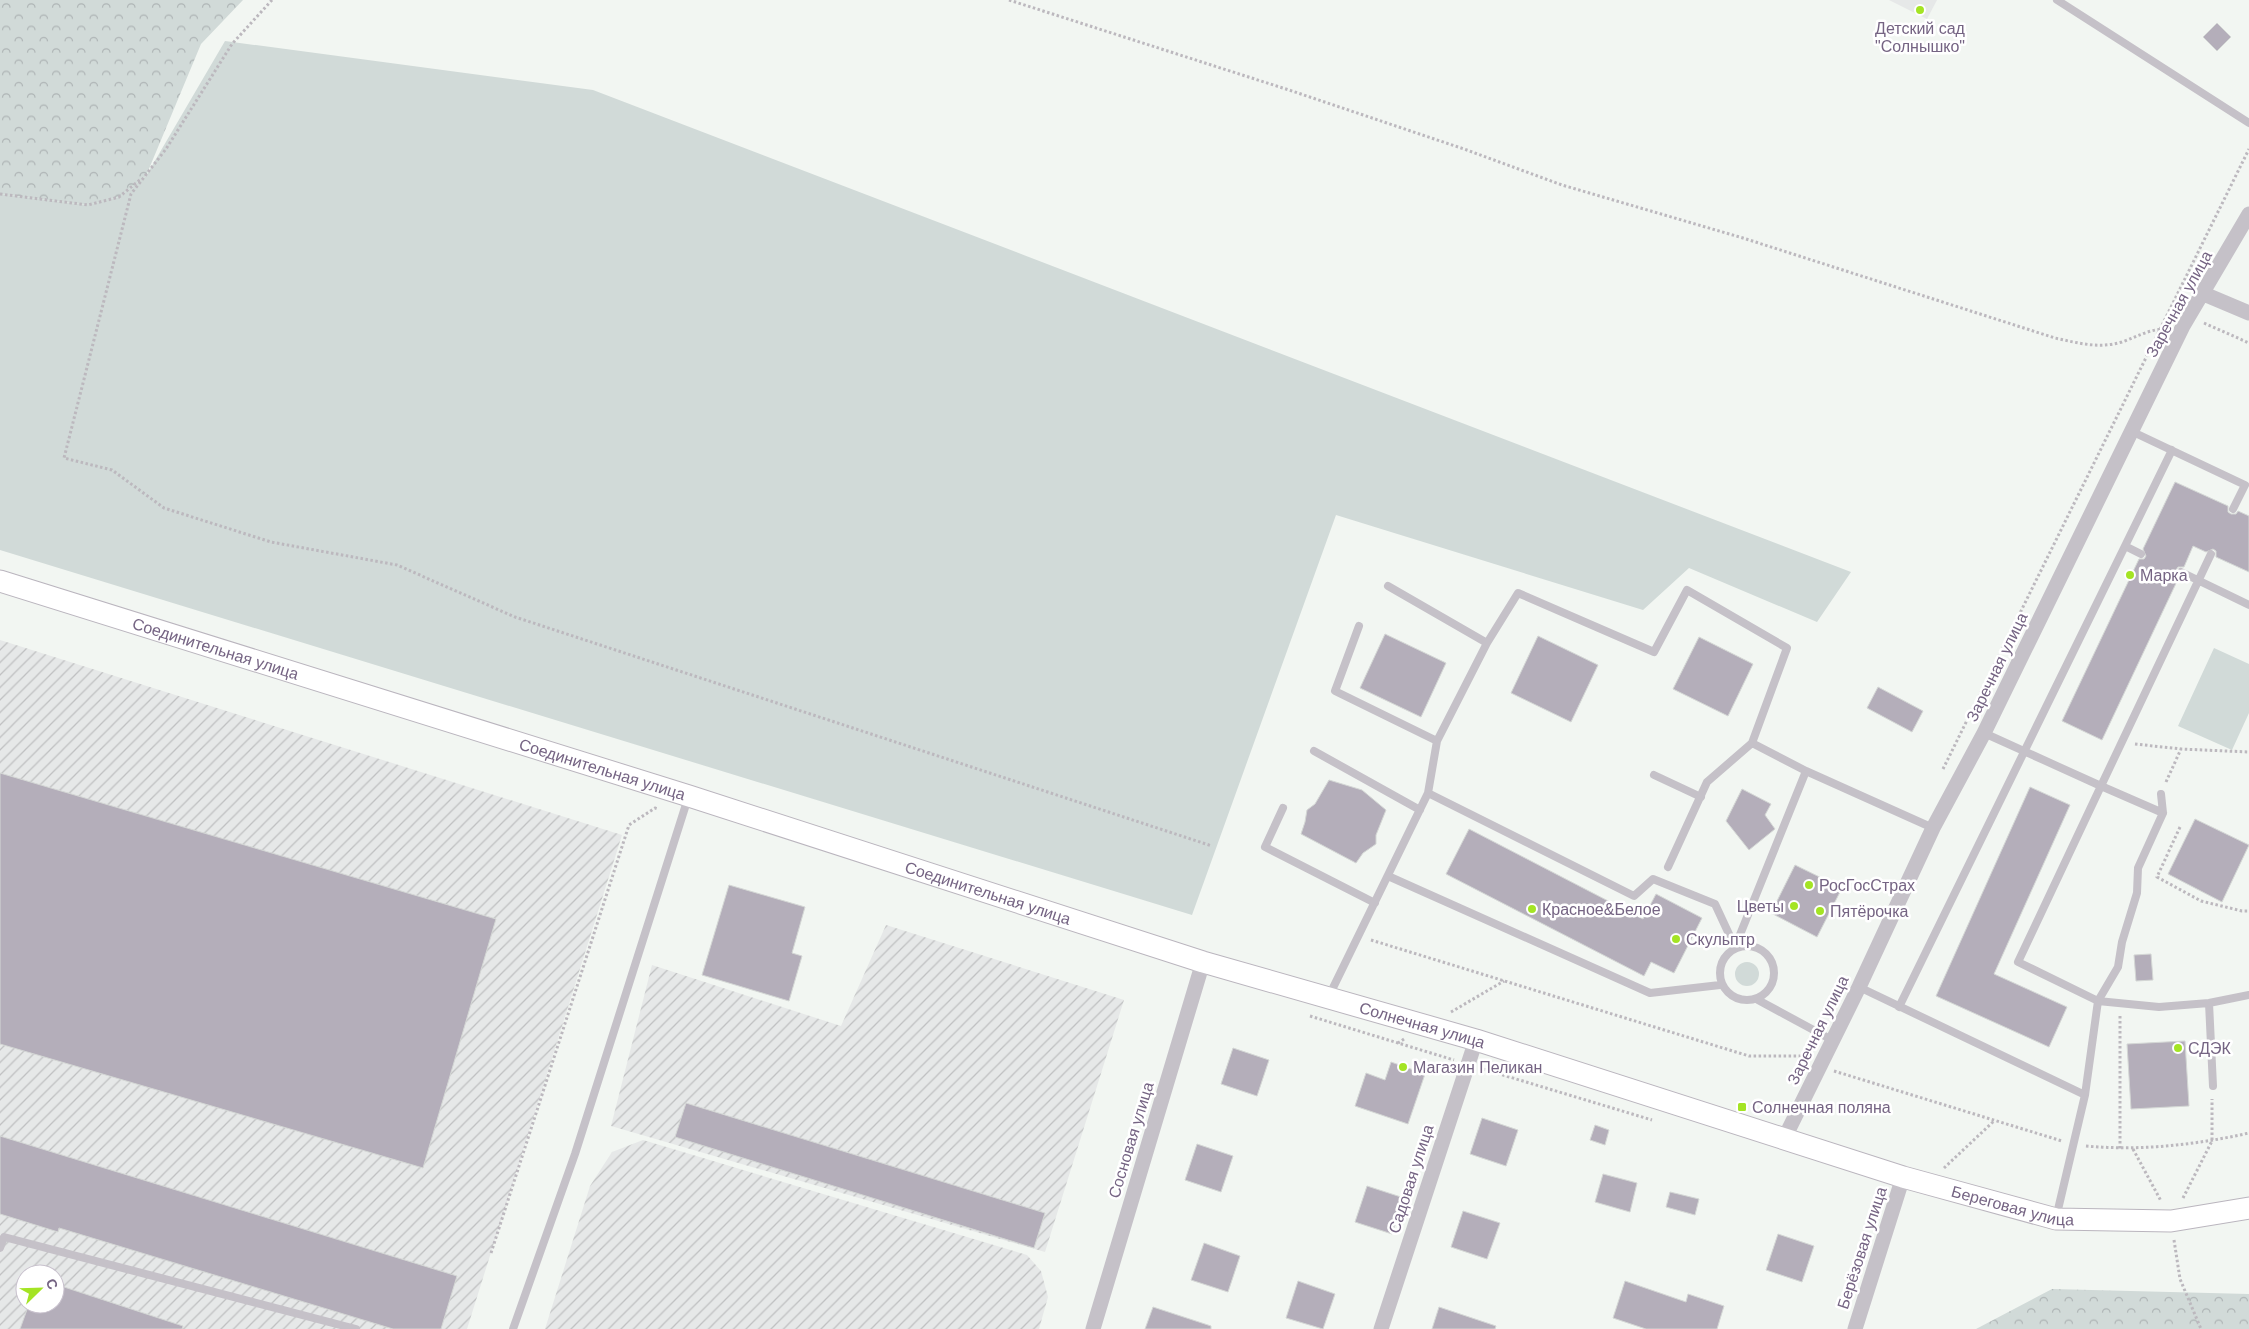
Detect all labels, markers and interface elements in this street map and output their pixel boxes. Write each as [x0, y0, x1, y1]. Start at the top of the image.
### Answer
marker: Детский сад "Солнышко" [1914, 4, 1926, 16]
place label: Детский сад "Солнышко" [1875, 20, 1966, 55]
street label: Заречная улица [2143, 248, 2215, 360]
place label: Марка [2140, 567, 2188, 584]
marker: Марка [2124, 569, 2136, 581]
street label: Заречная улица [1963, 610, 2031, 724]
street label: Соединительная улица [131, 614, 301, 682]
street label: Соединительная улица [517, 735, 688, 803]
street label: Соединительная улица [903, 858, 1073, 927]
place label: РосГосСтрах [1819, 877, 1915, 894]
marker: РосГосСтрах [1803, 879, 1815, 891]
place label: Цветы [1737, 898, 1784, 915]
marker: Цветы [1788, 900, 1800, 912]
place label: Красное&Белое [1542, 901, 1661, 918]
marker: Красное&Белое [1526, 903, 1538, 915]
place label: Пятёрочка [1830, 903, 1909, 920]
marker: Пятёрочка [1814, 905, 1826, 917]
place label: Скульптр [1686, 931, 1755, 948]
marker: Скульптр [1670, 933, 1682, 945]
street label: Заречная улица [1784, 973, 1852, 1087]
street label: Солнечная улица [1358, 999, 1487, 1051]
place label: СДЭК [2188, 1040, 2232, 1057]
marker: СДЭК [2172, 1042, 2184, 1054]
place label: Магазин Пеликан [1413, 1059, 1542, 1076]
marker: Магазин Пеликан [1397, 1061, 1409, 1073]
street label: Сосновая улица [1105, 1080, 1157, 1200]
place label: Солнечная поляна [1752, 1099, 1891, 1116]
marker: Солнечная поляна [1736, 1101, 1748, 1113]
street label: Садовая улица [1385, 1122, 1437, 1235]
street label: Береговая улица [1950, 1182, 2074, 1228]
street label: Берёзовая улица [1834, 1185, 1890, 1311]
north arrow [15, 1264, 65, 1314]
text: С [43, 1276, 61, 1292]

